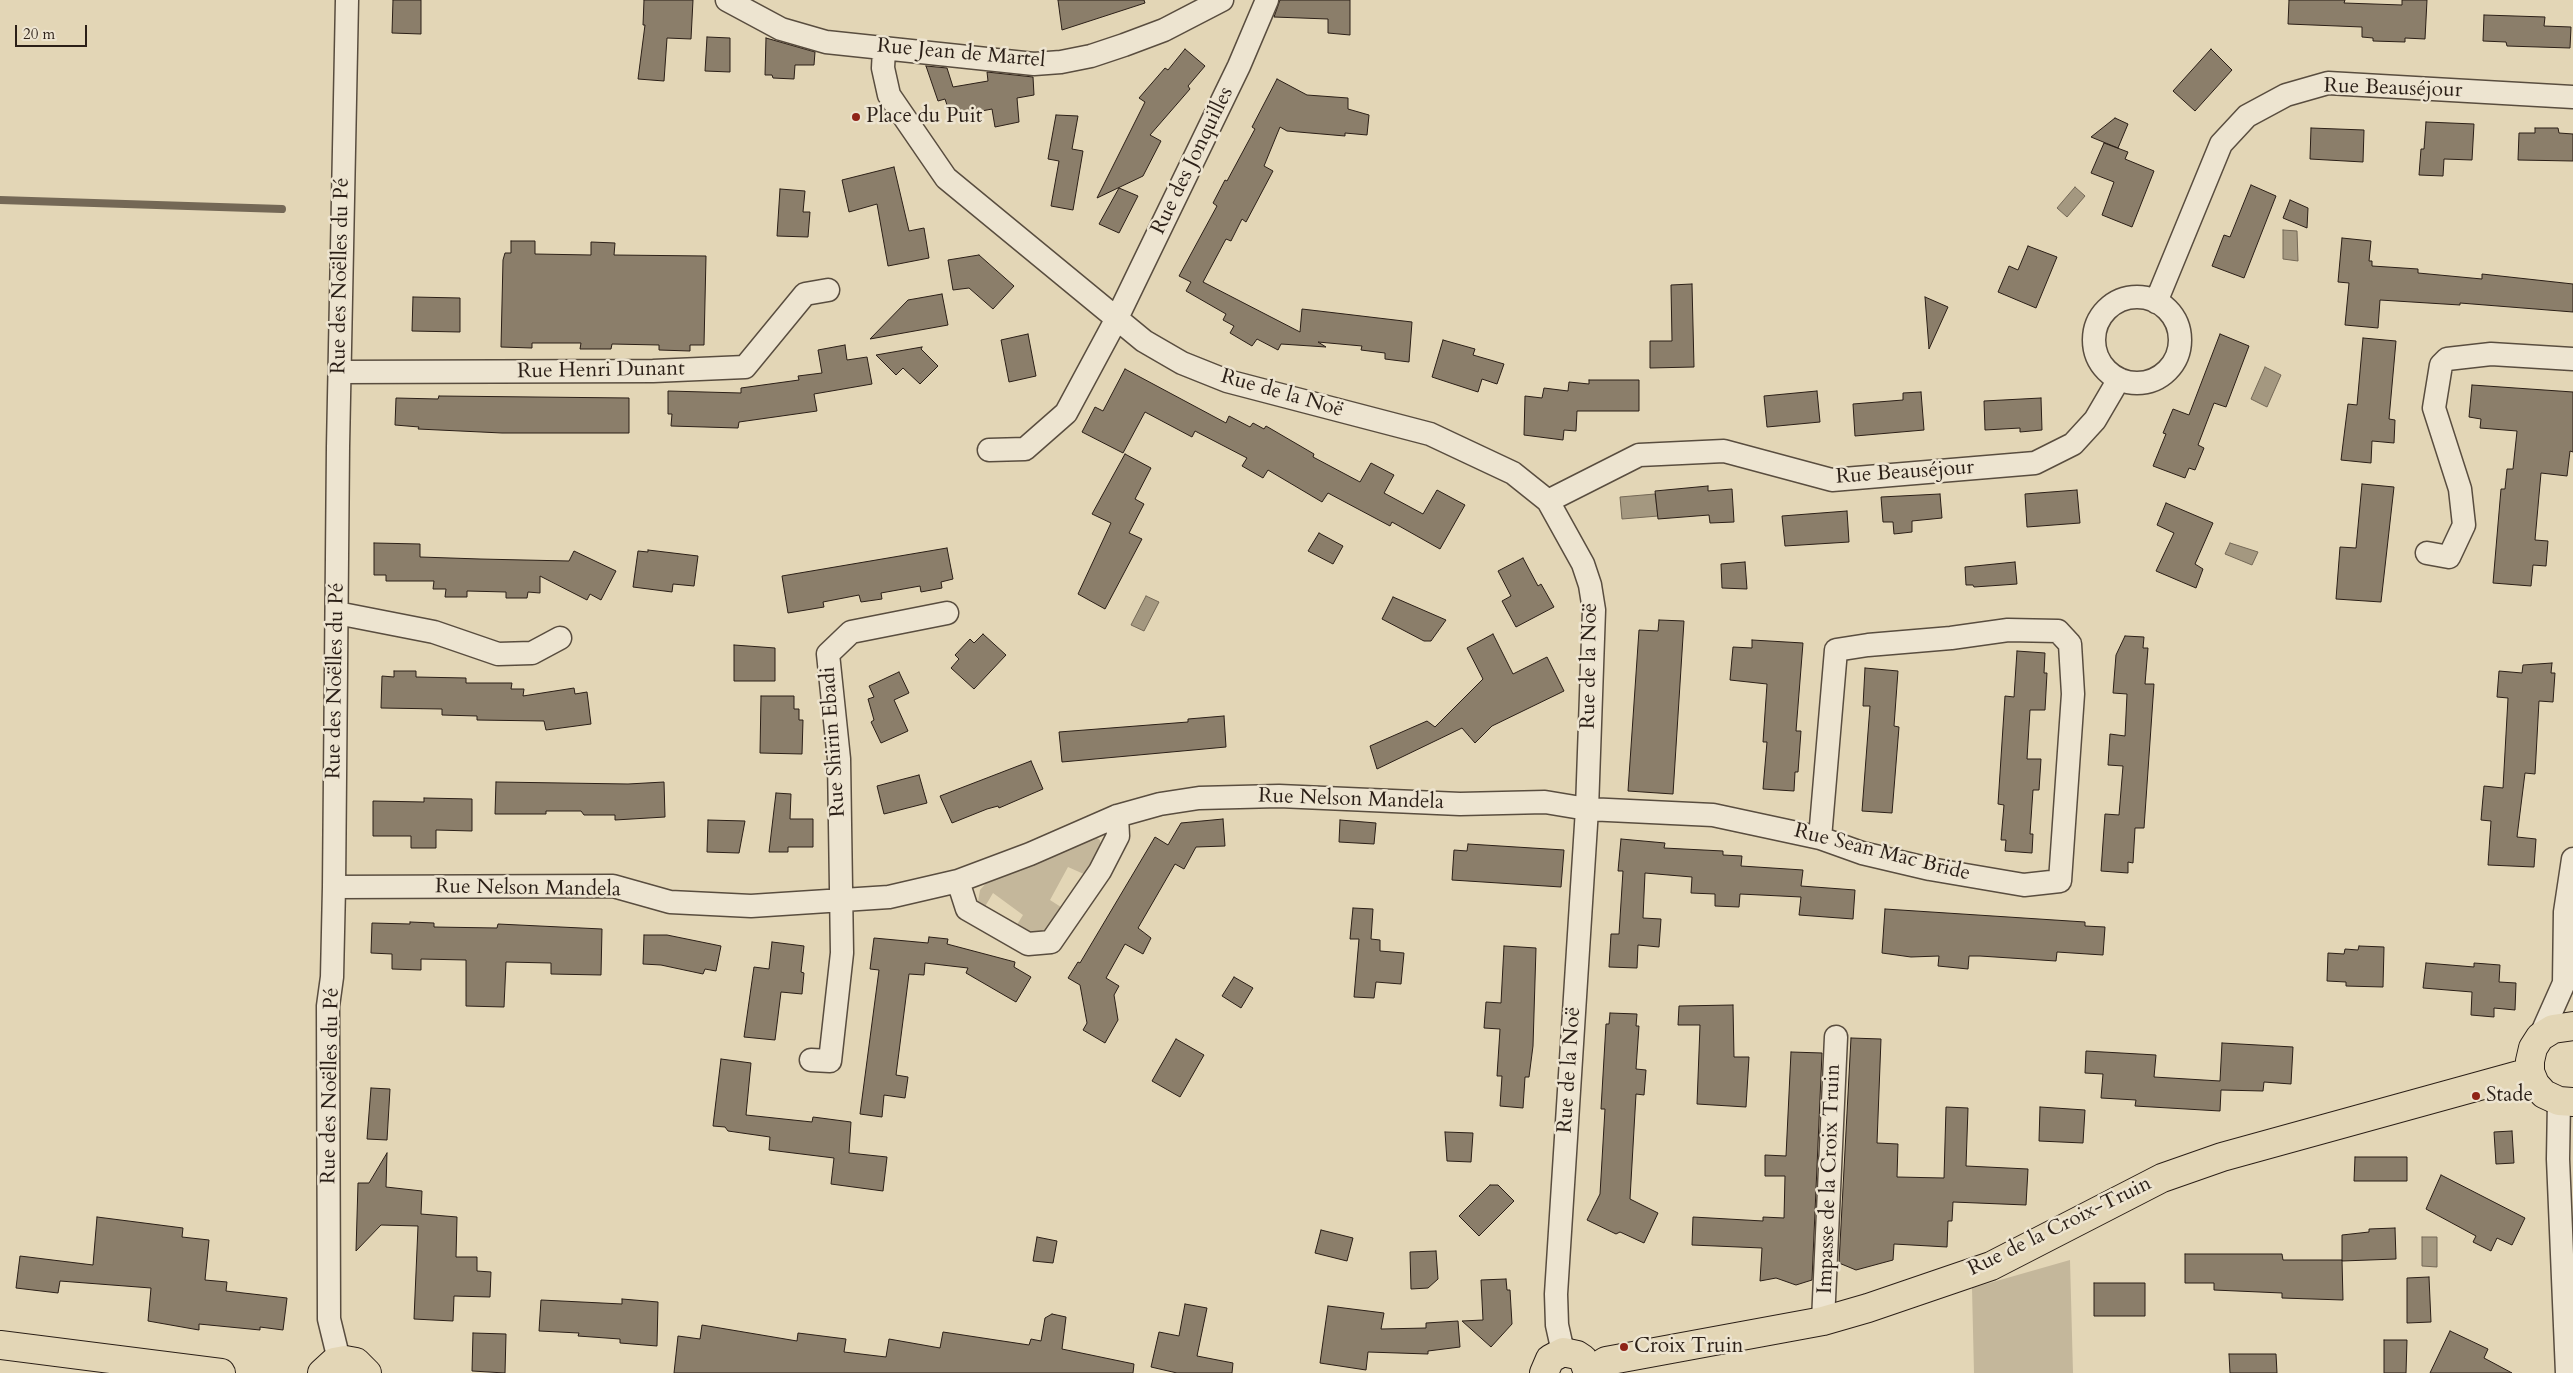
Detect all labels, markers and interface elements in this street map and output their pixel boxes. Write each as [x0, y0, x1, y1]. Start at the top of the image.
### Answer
scale bar [18, 15, 90, 47]
text: 20 m [23, 24, 55, 44]
street label: Rue Jean de Martel [876, 34, 1046, 74]
street label: Rue Beauséjour [2323, 74, 2463, 104]
street label: Rue des Jonquilles [1146, 83, 1240, 239]
place label: Place du Puit [866, 104, 982, 130]
marker: Place du Puit [850, 111, 862, 123]
street label: Rue des Noëlles du Pé [327, 177, 355, 375]
street label: Rue Henri Dunant [517, 357, 685, 385]
street label: Rue de la Noë [1218, 364, 1346, 424]
street label: Rue Beauséjour [1835, 456, 1975, 490]
street label: Rue des Noëlles du Pé [322, 582, 350, 780]
street label: Rue de la Noë [1576, 603, 1604, 729]
street label: Rue Shirin Ebadi [816, 666, 852, 818]
street label: Rue Nelson Mandela [1258, 784, 1444, 816]
street label: Rue Sean Mac Bride [1791, 819, 1973, 887]
street label: Rue Nelson Mandela [435, 875, 621, 903]
street label: Rue des Noëlles du Pé [317, 987, 345, 1185]
street label: Rue de la Noë [1553, 1006, 1587, 1134]
street label: Impasse de la Croix Truin [1813, 1063, 1847, 1295]
place label: Stade [2486, 1083, 2533, 1109]
marker: Stade [2470, 1090, 2482, 1102]
street label: Rue de la Croix-Truin [1964, 1172, 2156, 1282]
place label: Croix Truin [1634, 1334, 1743, 1360]
marker: Croix Truin [1618, 1341, 1630, 1353]

